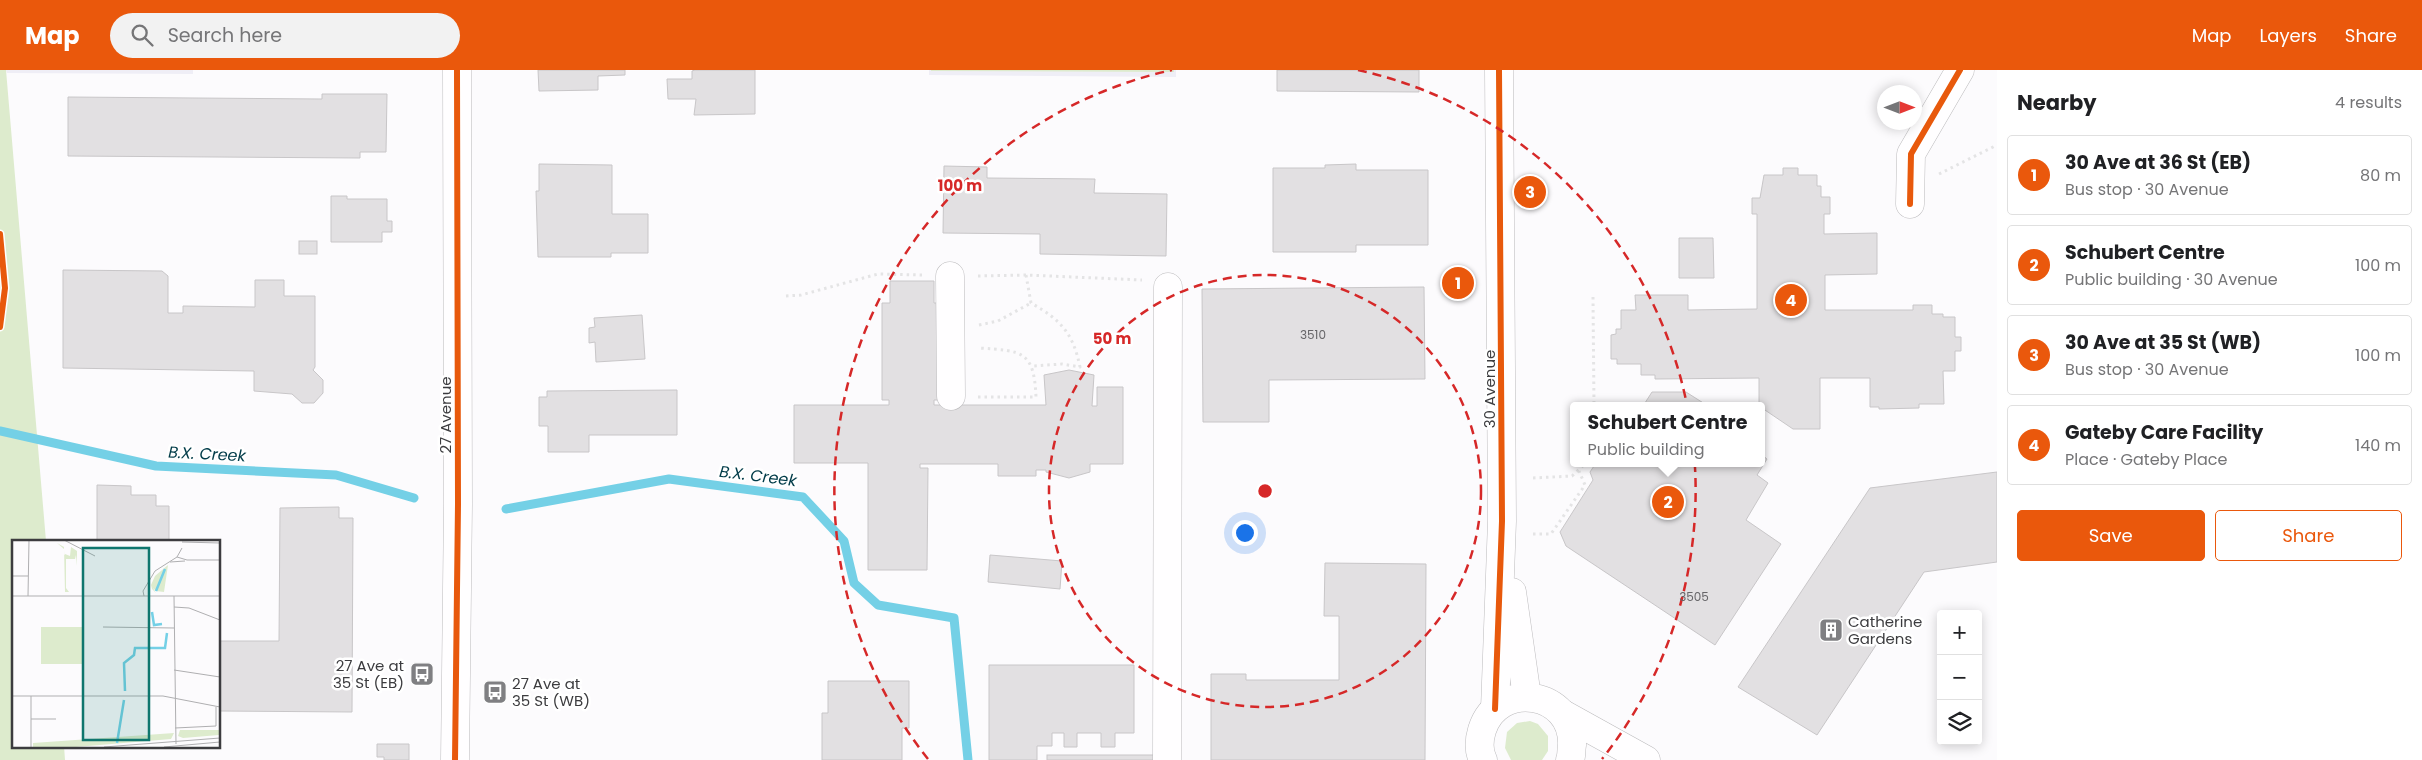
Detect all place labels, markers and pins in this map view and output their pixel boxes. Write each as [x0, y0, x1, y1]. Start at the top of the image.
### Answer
pin: 3 [1514, 173, 1546, 211]
pin: 1 [1442, 264, 1474, 302]
pin: 4 [1775, 281, 1807, 319]
centre of rings [1256, 482, 1274, 500]
pin: 2 [1652, 483, 1684, 521]
place label: Catherine Gardens [1848, 611, 1922, 649]
building icon: Catherine Gardens [1818, 617, 1844, 643]
place label: 27 Ave at 35 St (EB) [333, 655, 404, 693]
bus stop icon: 27 Ave at 35 St (EB) [409, 661, 435, 687]
place label: 27 Ave at 35 St (WB) [512, 673, 590, 711]
bus stop icon: 27 Ave at 35 St (WB) [482, 679, 508, 705]

